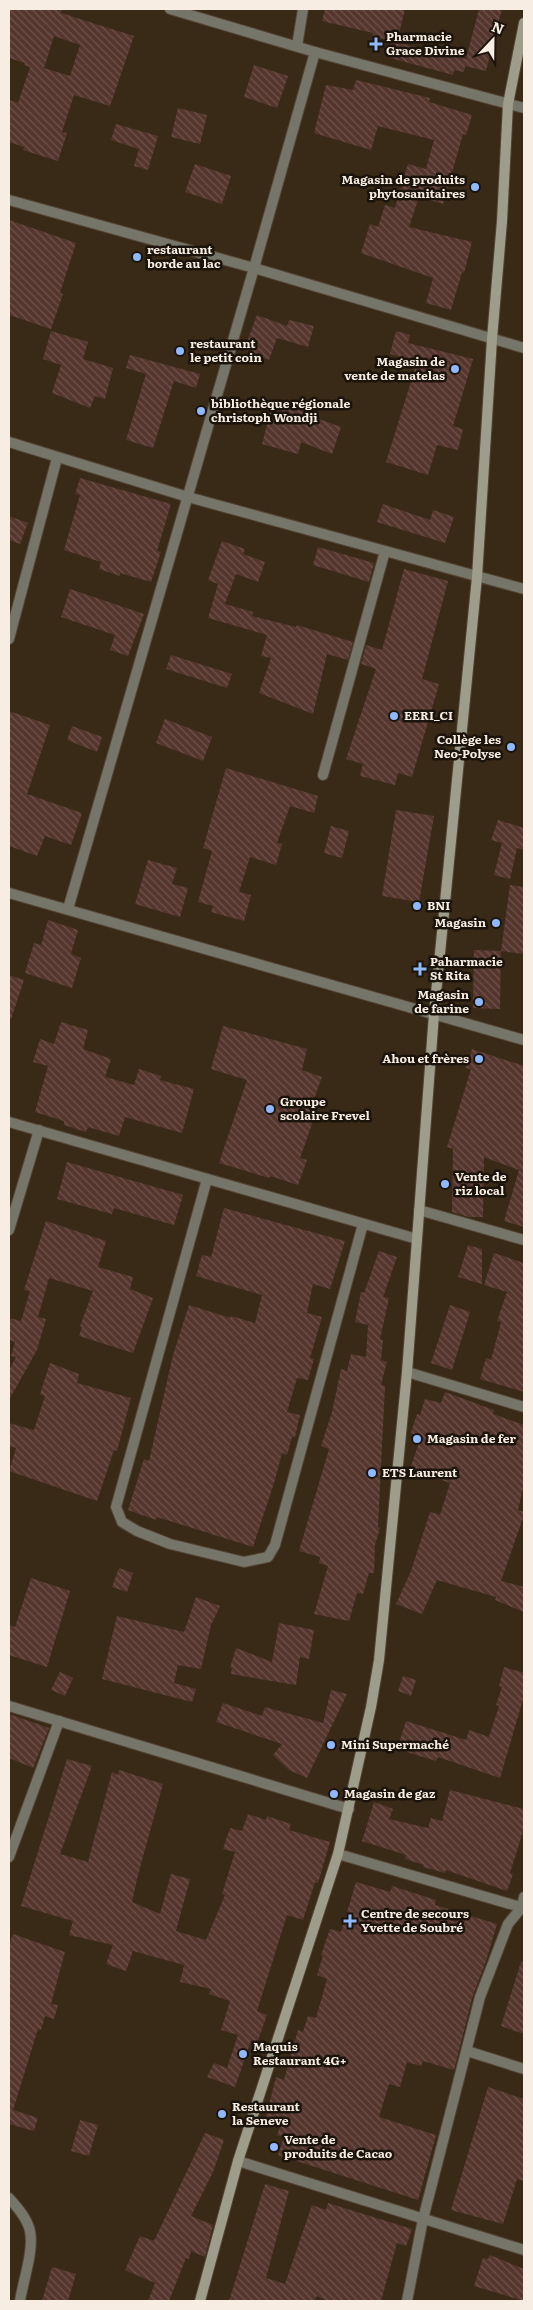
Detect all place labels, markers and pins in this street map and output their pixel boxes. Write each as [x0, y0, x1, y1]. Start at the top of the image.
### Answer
place label: Pharmacie Grace Divine [386, 27, 465, 59]
marker: Pharmacie Grace Divine [370, 38, 382, 50]
place label: Magasin de produits phytosanitaires [341, 170, 465, 202]
marker: Magasin de produits phytosanitaires [469, 181, 481, 193]
place label: restaurant borde au lac [147, 240, 221, 272]
marker: restaurant borde au lac [131, 251, 143, 263]
place label: restaurant le petit coin [190, 334, 262, 366]
marker: restaurant le petit coin [174, 345, 186, 357]
place label: Magasin de vente de matelas [344, 352, 445, 384]
marker: Magasin de vente de matelas [449, 363, 461, 375]
place label: bibliothèque régionale christoph Wondji [211, 394, 350, 426]
marker: bibliothèque régionale christoph Wondji [195, 405, 207, 417]
place label: EERI_CI [404, 706, 453, 724]
marker: EERI_CI [388, 710, 400, 722]
place label: Collège les Neo-Polyse [434, 730, 501, 762]
marker: Collège les Neo-Polyse [505, 741, 517, 753]
place label: BNI [427, 896, 450, 914]
marker: BNI [411, 900, 423, 912]
place label: Magasin [435, 913, 487, 931]
marker: Magasin [490, 917, 502, 929]
place label: Paharmacie St Rita [430, 952, 503, 984]
marker: Paharmacie St Rita [414, 963, 426, 975]
place label: Magasin de farine [414, 985, 470, 1017]
marker: Magasin de farine [473, 996, 485, 1008]
place label: Ahou et frères [382, 1049, 469, 1067]
marker: Ahou et frères [473, 1053, 485, 1065]
place label: Groupe scolaire Frevel [280, 1092, 370, 1124]
marker: Groupe scolaire Frevel [264, 1103, 276, 1115]
place label: Vente de riz local [455, 1167, 507, 1199]
marker: Vente de riz local [439, 1178, 451, 1190]
place label: Magasin de fer [427, 1429, 517, 1447]
marker: Magasin de fer [411, 1433, 423, 1445]
place label: ETS Laurent [382, 1463, 458, 1481]
marker: ETS Laurent [366, 1467, 378, 1479]
place label: Mini Supermaché [341, 1735, 449, 1753]
marker: Mini Supermaché [325, 1739, 337, 1751]
place label: Magasin de gaz [344, 1784, 436, 1802]
marker: Magasin de gaz [328, 1788, 340, 1800]
place label: Centre de secours Yvette de Soubré [361, 1904, 469, 1936]
marker: Centre de secours Yvette de Soubré [343, 1914, 357, 1928]
place label: Maquis Restaurant 4G+ [253, 2037, 347, 2069]
marker: Maquis Restaurant 4G+ [237, 2048, 249, 2060]
place label: Restaurant la Seneve [232, 2097, 301, 2129]
marker: Restaurant la Seneve [216, 2108, 228, 2120]
place label: Vente de produits de Cacao [284, 2130, 393, 2162]
marker: Vente de produits de Cacao [268, 2141, 280, 2153]

